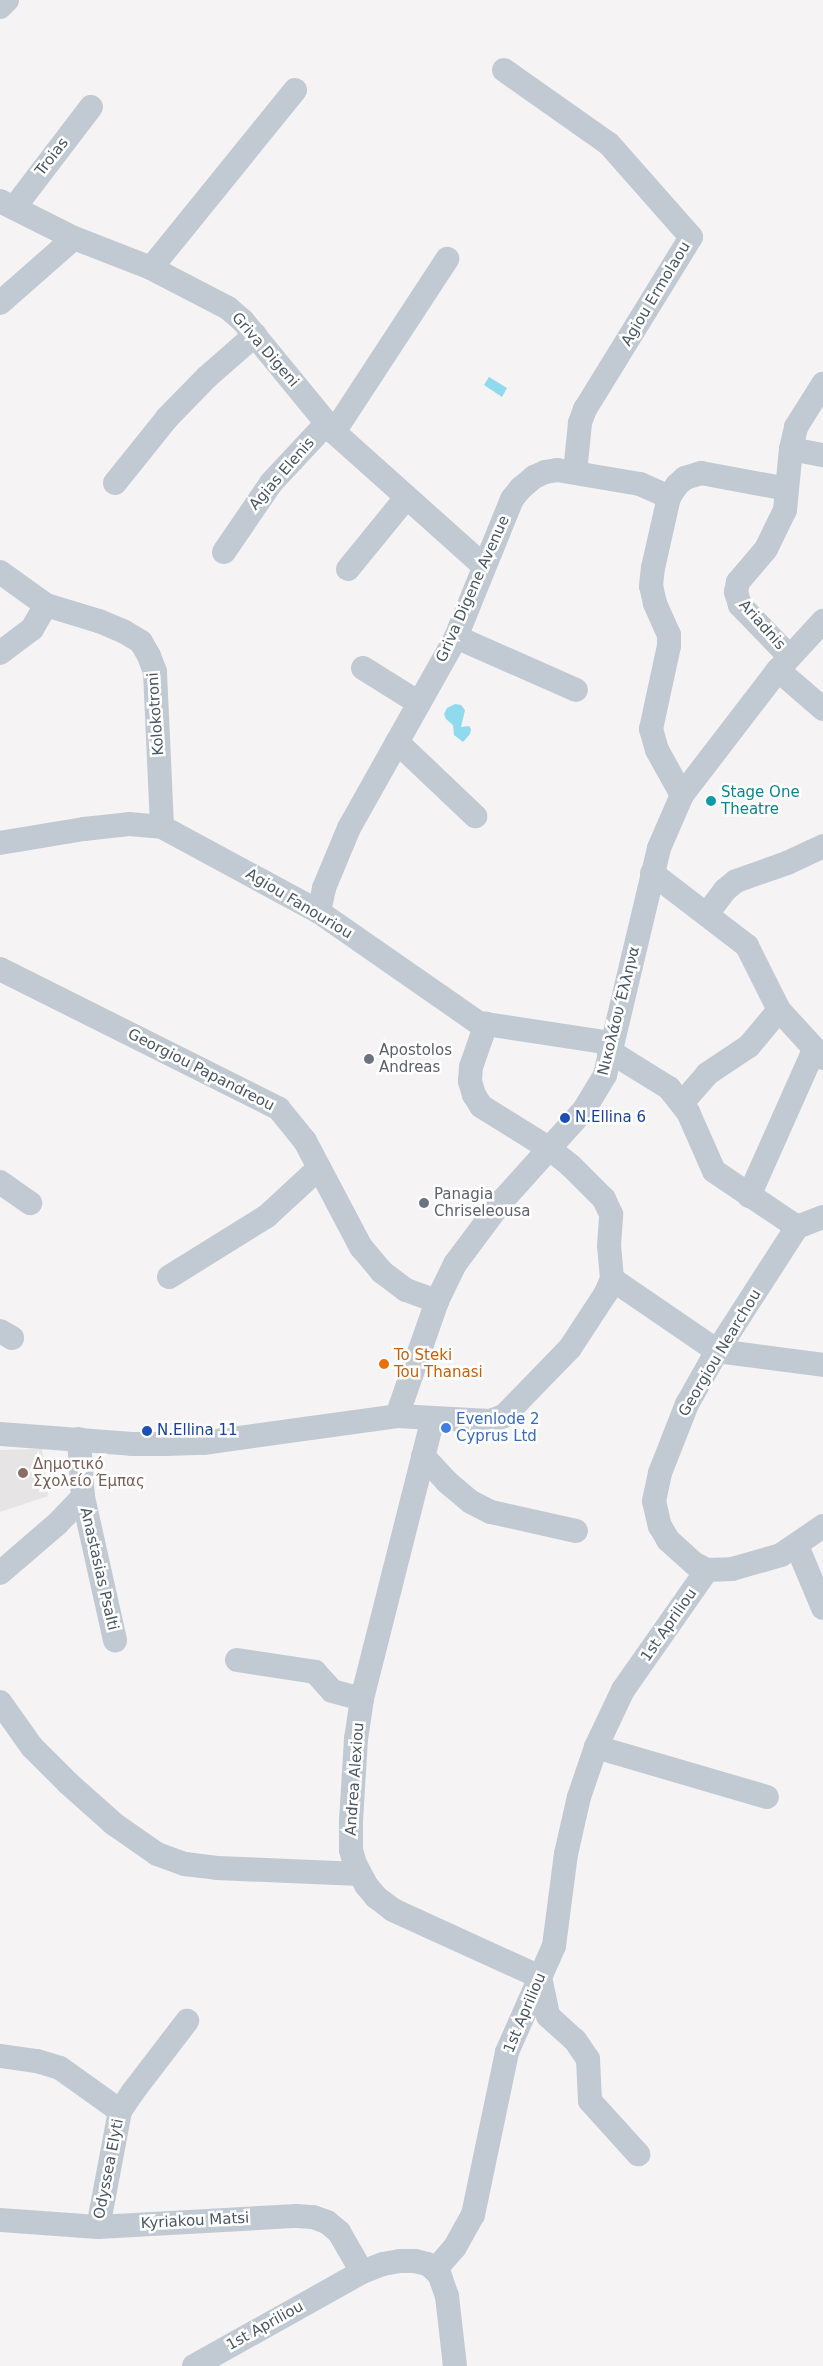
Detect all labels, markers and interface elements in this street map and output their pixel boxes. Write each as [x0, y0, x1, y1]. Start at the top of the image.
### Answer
street label: Troias [32, 134, 72, 180]
street label: Agiou Ermolaou [618, 239, 694, 349]
street label: Griva Digeni [228, 309, 302, 391]
street label: Agias Elenis [246, 434, 318, 514]
street label: Griva Digene Avenue [433, 513, 513, 665]
street label: Ariadnis [735, 596, 789, 654]
street label: Kolokotroni [144, 672, 168, 756]
place label: Stage One Theatre [721, 783, 800, 818]
marker: Stage One Theatre [705, 795, 717, 807]
street label: Agiou Fanouriou [242, 865, 356, 943]
street label: Νικολάου Έλληνα [594, 945, 644, 1077]
street label: Georgiou Papandreou [125, 1025, 277, 1115]
place label: Apostolos Andreas [379, 1041, 452, 1076]
marker: Apostolos Andreas [363, 1053, 375, 1065]
place label: N.Ellina 6 [575, 1109, 646, 1127]
marker: N.Ellina 6 [559, 1112, 571, 1124]
place label: Panagia Chriseleousa [434, 1185, 530, 1220]
marker: Panagia Chriseleousa [418, 1197, 430, 1209]
street label: Georgiou Nearchou [675, 1286, 765, 1420]
place label: To Steki Tou Thanasi [394, 1346, 483, 1381]
marker: To Steki Tou Thanasi [378, 1358, 390, 1370]
place label: Evenlode 2 Cyprus Ltd [456, 1410, 539, 1445]
place label: N.Ellina 11 [157, 1422, 238, 1440]
marker: Evenlode 2 Cyprus Ltd [440, 1422, 452, 1434]
marker: N.Ellina 11 [141, 1425, 153, 1437]
place label: Δημοτικό Σχολείο Έμπας [33, 1455, 145, 1490]
marker: Δημοτικό Σχολείο Έμπας [17, 1467, 29, 1479]
street label: Anastasias Psalti [76, 1506, 122, 1632]
street label: 1st Apriliou [637, 1585, 701, 1665]
street label: Andrea Alexiou [342, 1722, 368, 1836]
street label: 1st Apriliou [500, 1970, 550, 2056]
street label: Odyssea Elyti [90, 2117, 128, 2221]
street label: Kyriakou Matsi [140, 2209, 250, 2233]
street label: 1st Apriliou [223, 2297, 307, 2355]

